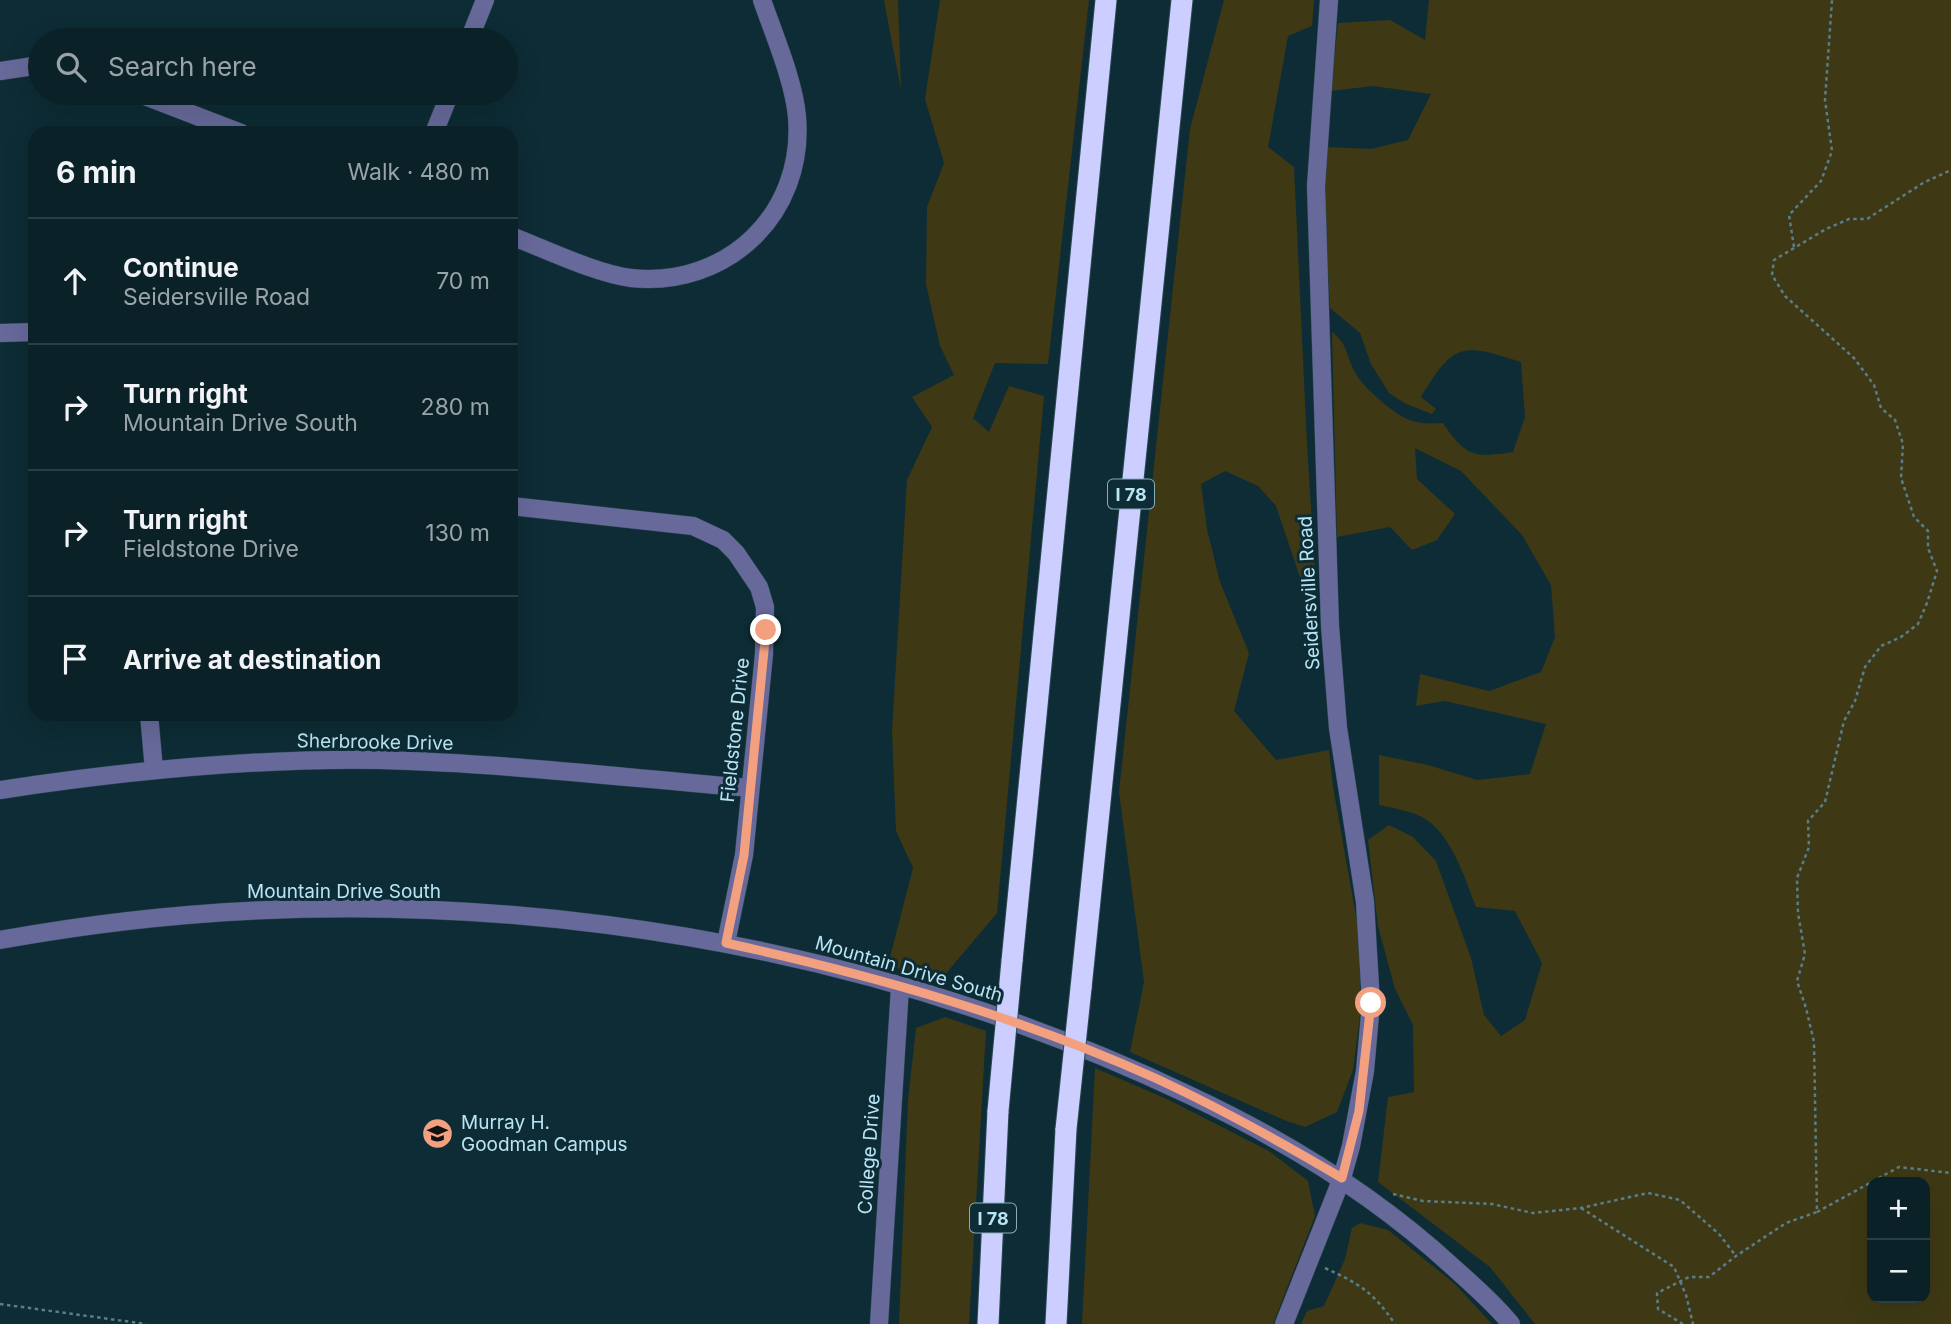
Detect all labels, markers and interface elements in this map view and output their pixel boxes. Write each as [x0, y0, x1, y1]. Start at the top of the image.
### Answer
search box [28, 28, 518, 105]
icon: search [52, 48, 90, 86]
text: Search here [108, 51, 257, 82]
text: 6 min [56, 154, 137, 190]
text: Walk · 480 m [348, 158, 490, 186]
text: Continue [123, 252, 239, 283]
icon: ahead [56, 262, 94, 300]
text: 70 m [436, 267, 490, 295]
text: Seidersville Road [123, 283, 310, 311]
text: Turn right [123, 378, 248, 409]
icon: right [56, 388, 94, 426]
text: 280 m [421, 393, 490, 421]
text: Mountain Drive South [123, 409, 358, 437]
road number: I 78 [1108, 480, 1154, 508]
text: Turn right [123, 504, 248, 535]
icon: right [56, 514, 94, 552]
street label: Seidersville Road [1293, 515, 1325, 671]
text: 130 m [425, 519, 490, 547]
text: Fieldstone Drive [123, 535, 299, 563]
route end [750, 614, 781, 645]
icon: arrive [56, 640, 94, 678]
text: Arrive at destination [123, 644, 382, 675]
street label: Fieldstone Drive [716, 657, 754, 803]
street label: Sherbrooke Drive [296, 729, 454, 755]
street label: Mountain Drive South [247, 880, 441, 903]
street label: Mountain Drive South [813, 931, 1005, 1007]
route start [1355, 987, 1386, 1018]
street label: College Drive [853, 1093, 885, 1215]
place label: Murray H. Goodman Campus [461, 1111, 628, 1156]
school or university icon: Murray H. Goodman Campus [421, 1116, 455, 1150]
map controls [1867, 1177, 1930, 1303]
button: + [1867, 1177, 1930, 1240]
road number: I 78 [970, 1204, 1016, 1232]
button: − [1867, 1240, 1930, 1303]

